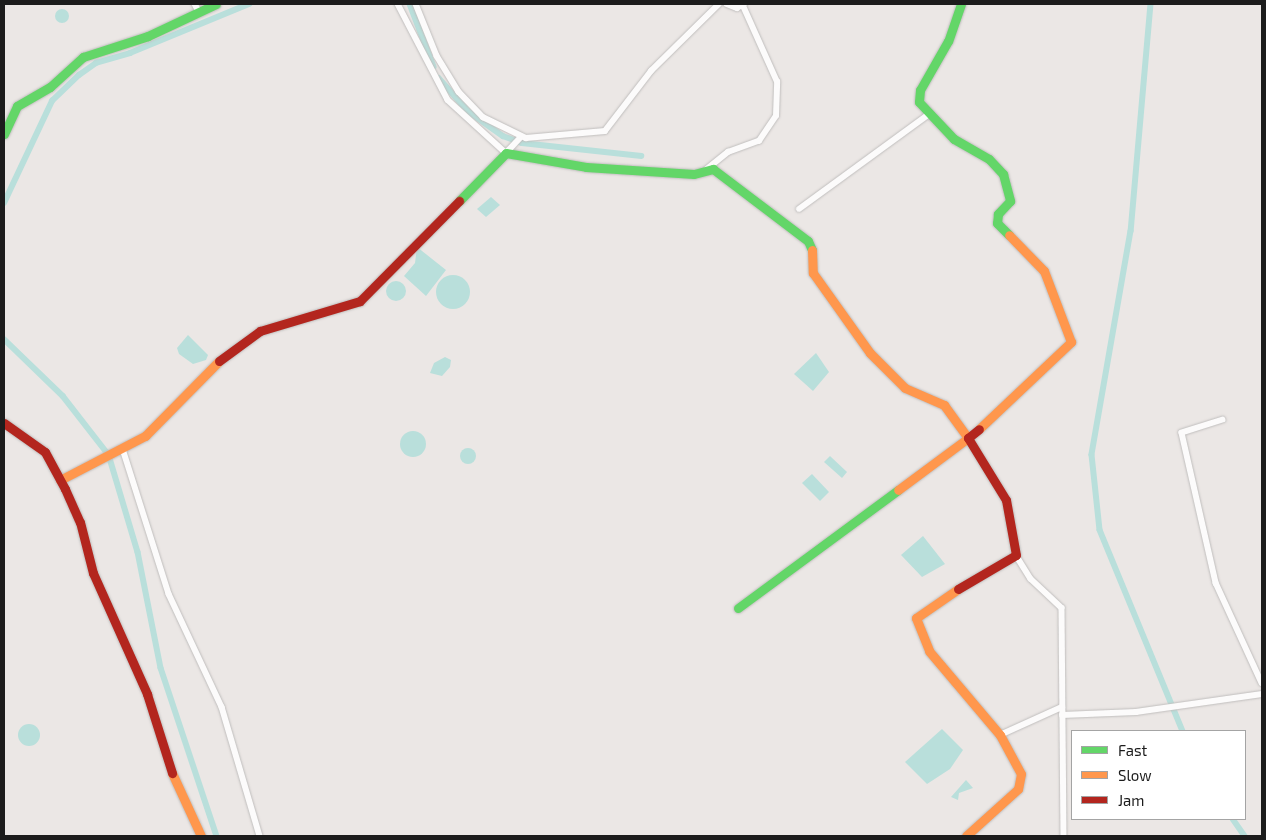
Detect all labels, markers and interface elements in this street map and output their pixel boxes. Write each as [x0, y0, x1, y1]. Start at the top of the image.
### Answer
legend [1071, 730, 1246, 820]
text: Fast [1118, 741, 1147, 759]
text: Slow [1118, 766, 1152, 784]
text: Jam [1118, 791, 1144, 809]

